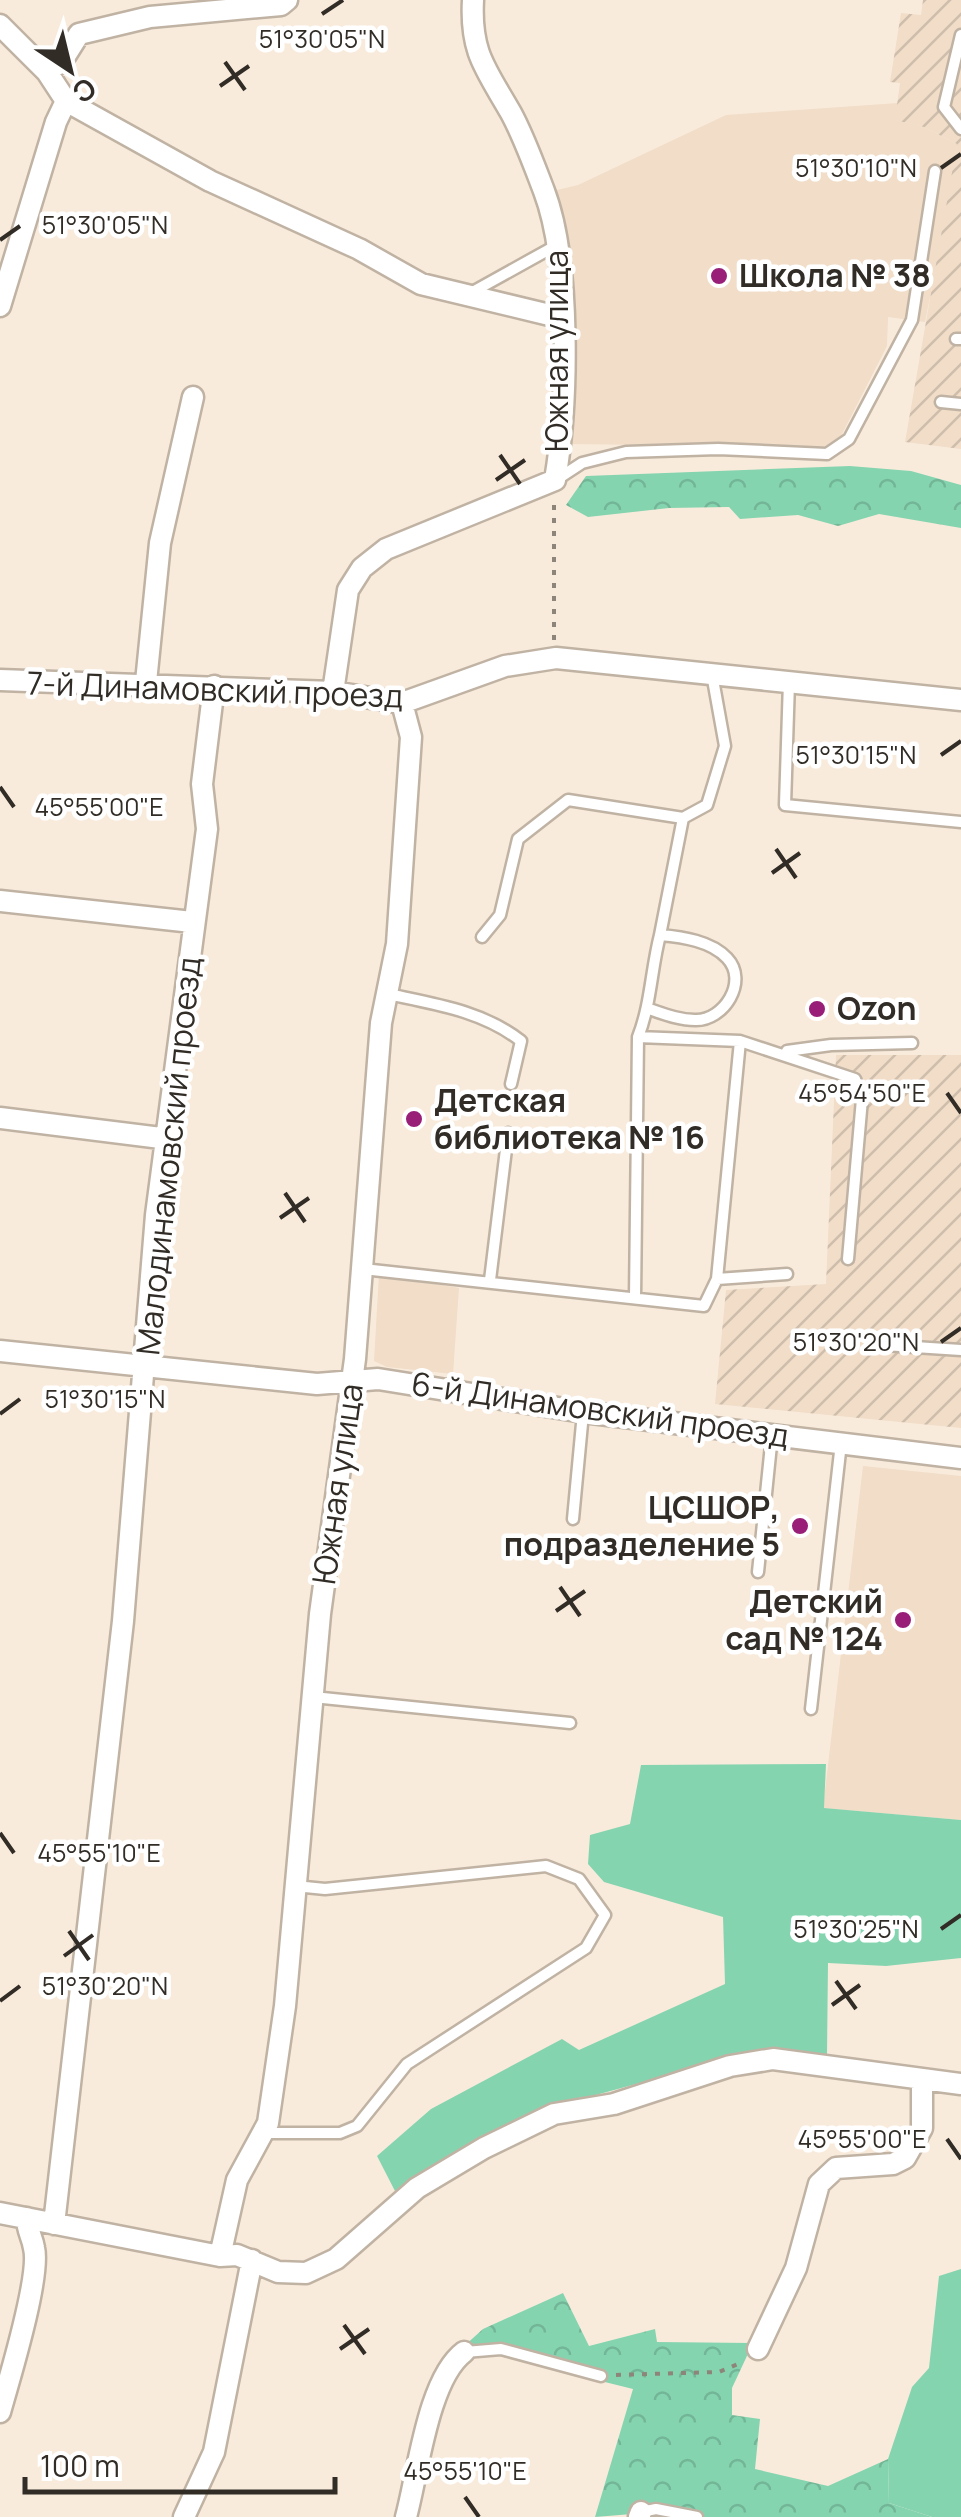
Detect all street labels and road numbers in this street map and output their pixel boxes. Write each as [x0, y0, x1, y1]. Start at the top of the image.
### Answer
street label: Южная улица [534, 250, 578, 452]
street label: 7-й Динамовский проезд [26, 660, 404, 718]
street label: Малодинамовский проезд [125, 955, 211, 1357]
street label: 6-й Динамовский проезд [409, 1361, 792, 1457]
street label: Южная улица [301, 1381, 373, 1587]

